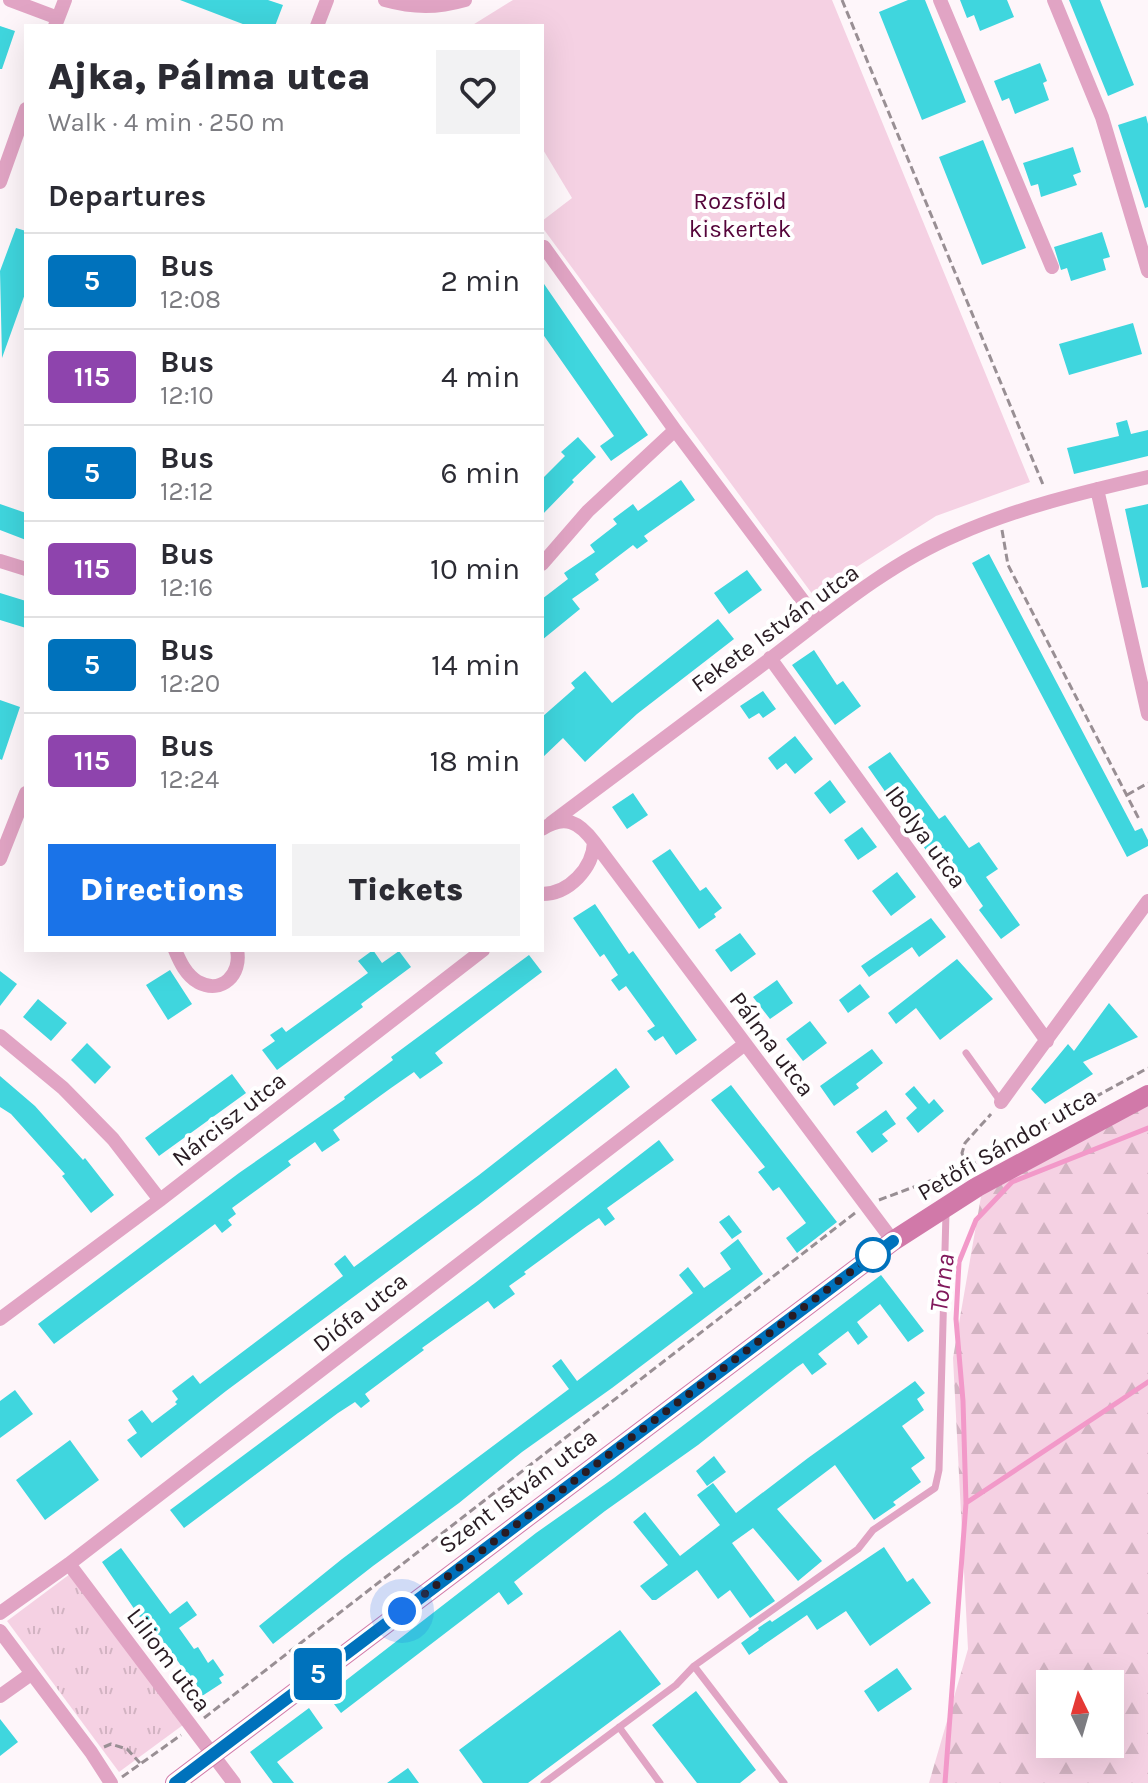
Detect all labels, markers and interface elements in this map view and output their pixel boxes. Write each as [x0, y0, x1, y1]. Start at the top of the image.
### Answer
button: heart [436, 50, 520, 134]
text: Ajka, Pálma utca [48, 54, 371, 99]
text: Walk · 4 min · 250 m [48, 107, 285, 138]
text: Departures [48, 178, 206, 214]
park label: Rozsföld kiskertek [689, 187, 791, 243]
text: Bus [160, 248, 214, 284]
text: 2 min [440, 263, 520, 299]
text: 5 [84, 264, 100, 297]
text: 12:08 [160, 284, 221, 315]
text: Bus [160, 344, 214, 380]
text: 4 min [441, 359, 520, 395]
text: 115 [74, 360, 110, 393]
text: 12:10 [160, 380, 214, 411]
text: Bus [160, 440, 214, 476]
text: 6 min [441, 455, 520, 491]
text: 5 [84, 456, 100, 489]
text: 12:12 [160, 476, 213, 507]
text: Bus [160, 536, 214, 572]
text: 10 min [430, 551, 520, 587]
text: 115 [74, 552, 110, 585]
street label: Fekete István utca [686, 558, 864, 698]
text: 12:16 [160, 572, 213, 603]
text: Bus [160, 632, 214, 668]
text: 14 min [431, 647, 520, 683]
text: 5 [84, 648, 100, 681]
text: 12:20 [160, 668, 220, 699]
text: Bus [160, 728, 214, 764]
text: 18 min [429, 743, 520, 779]
text: 115 [74, 744, 110, 777]
text: 12:24 [160, 764, 219, 795]
street label: Ibolya utca [879, 780, 973, 894]
button: Directions [48, 844, 276, 936]
button: Tickets [292, 844, 520, 936]
street label: Pálma utca [724, 986, 820, 1102]
street label: Nárcisz utca [167, 1066, 291, 1172]
street label: Petőfi Sándor utca [913, 1081, 1101, 1207]
unlabelled marker [856, 1238, 890, 1272]
water label: Torna [923, 1252, 961, 1314]
street label: Diófa utca [307, 1266, 413, 1358]
street label: Szent István utca [434, 1423, 602, 1559]
your location [382, 1591, 422, 1631]
street label: Liliom utca [121, 1603, 217, 1717]
line badge: 5 [292, 1648, 344, 1700]
text: 5 [310, 1657, 326, 1690]
north arrow [1036, 1670, 1124, 1758]
map controls [1036, 1670, 1124, 1758]

